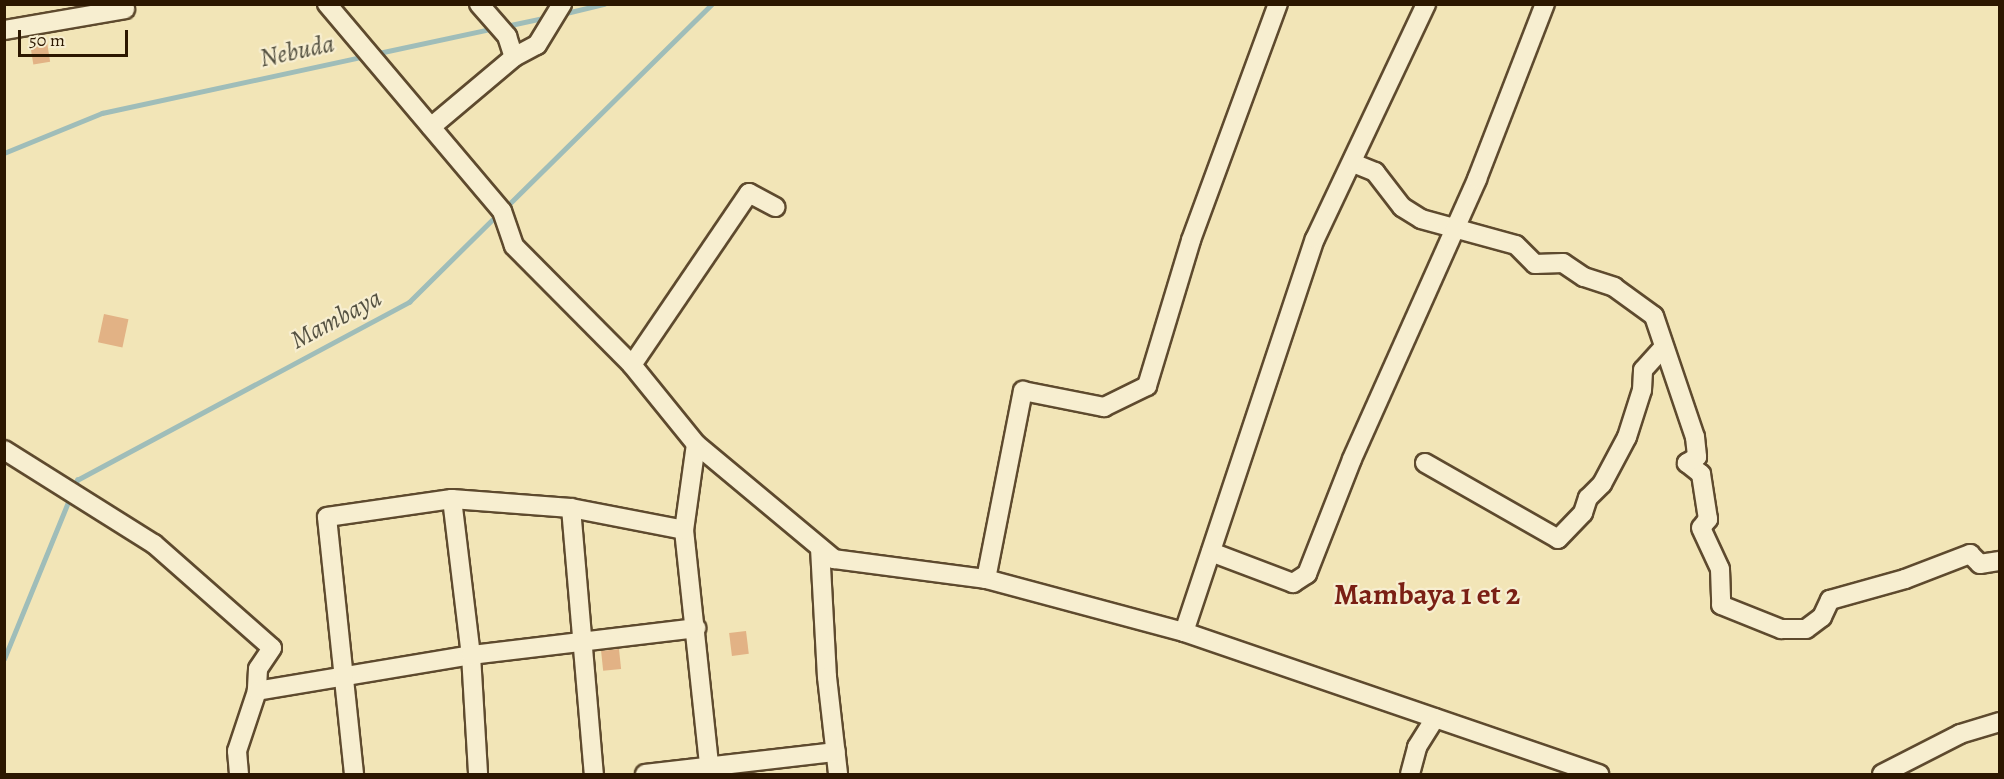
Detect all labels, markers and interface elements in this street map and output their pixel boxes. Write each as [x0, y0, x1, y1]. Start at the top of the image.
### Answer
scale bar [21, 18, 130, 56]
text: 50 m [29, 28, 65, 52]
water label: Nebuda [257, 28, 337, 74]
water label: Mambaya [285, 282, 387, 356]
district label: Mambaya 1 et 2 [1334, 576, 1520, 612]

